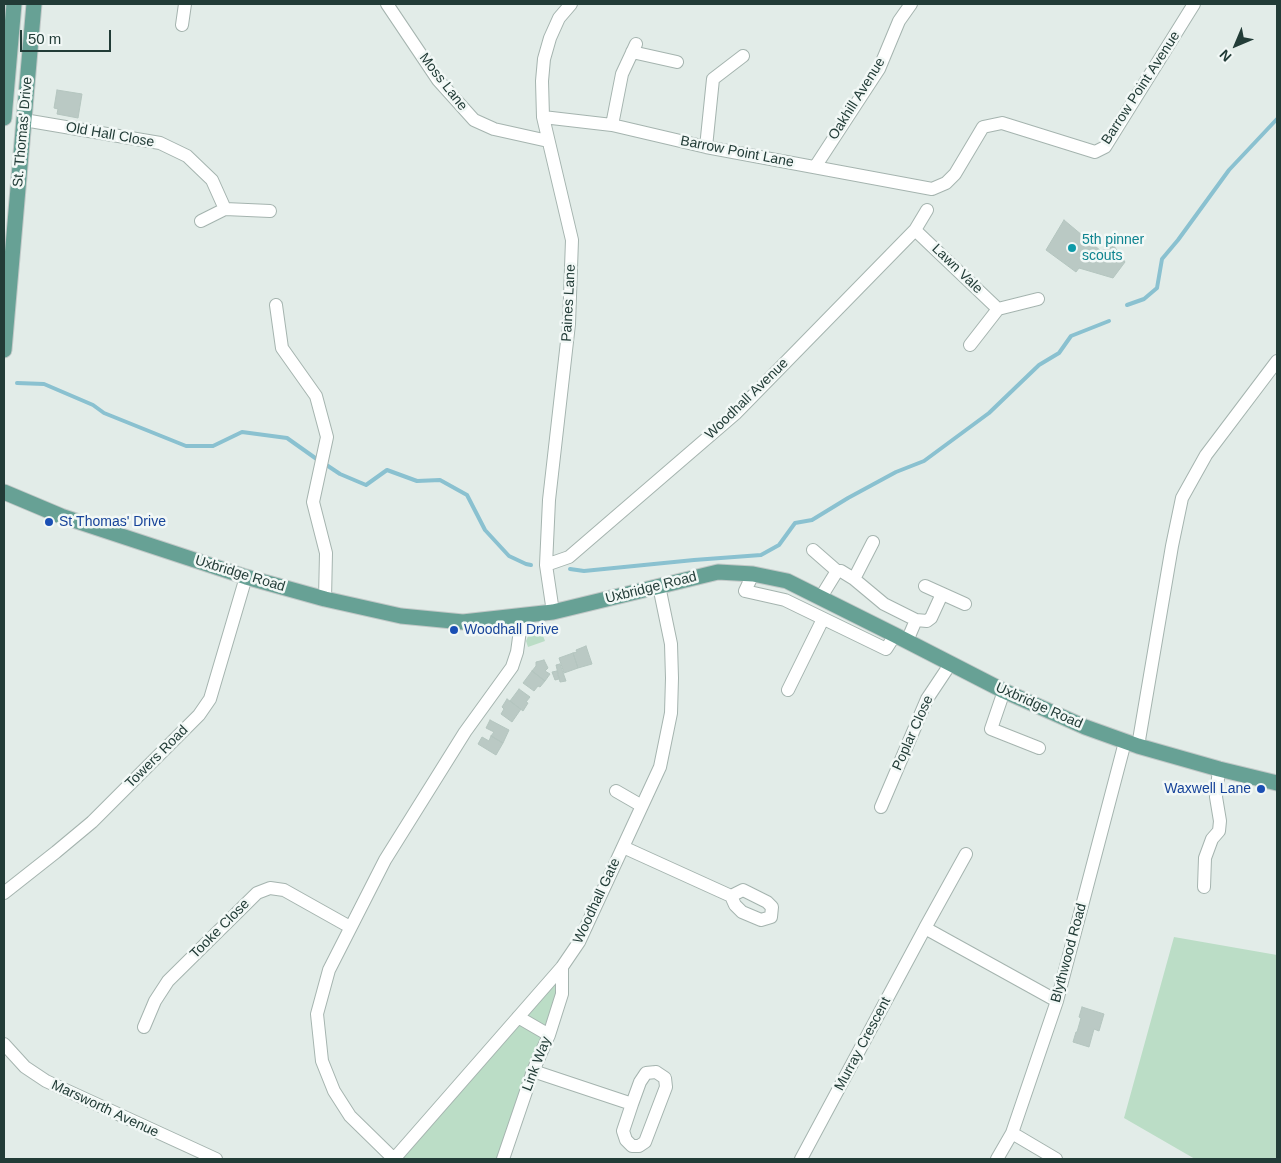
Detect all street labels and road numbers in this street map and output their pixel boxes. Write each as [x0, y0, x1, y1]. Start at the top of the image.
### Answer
street label: Barrow Point Avenue [1098, 28, 1184, 148]
street label: Moss Lane [415, 50, 471, 114]
street label: Oakhill Avenue [825, 55, 889, 143]
street label: St. Thomas' Drive [10, 76, 36, 188]
street label: Old Hall Close [64, 119, 156, 151]
street label: Barrow Point Lane [679, 133, 795, 171]
street label: Lawn Vale [928, 241, 986, 297]
street label: Paines Lane [559, 264, 579, 342]
street label: Woodhall Avenue [702, 355, 792, 443]
street label: Uxbridge Road [193, 552, 287, 596]
street label: Uxbridge Road [604, 569, 698, 607]
street label: Uxbridge Road [993, 679, 1085, 733]
street label: Poplar Close [889, 693, 937, 773]
street label: Towers Road [122, 722, 192, 792]
street label: Woodhall Gate [570, 856, 624, 946]
street label: Tooke Close [187, 896, 253, 962]
street label: Blythwood Road [1048, 902, 1090, 1004]
street label: Murray Crescent [831, 994, 895, 1094]
street label: Link Way [519, 1034, 555, 1094]
street label: Marsworth Avenue [49, 1077, 161, 1141]

